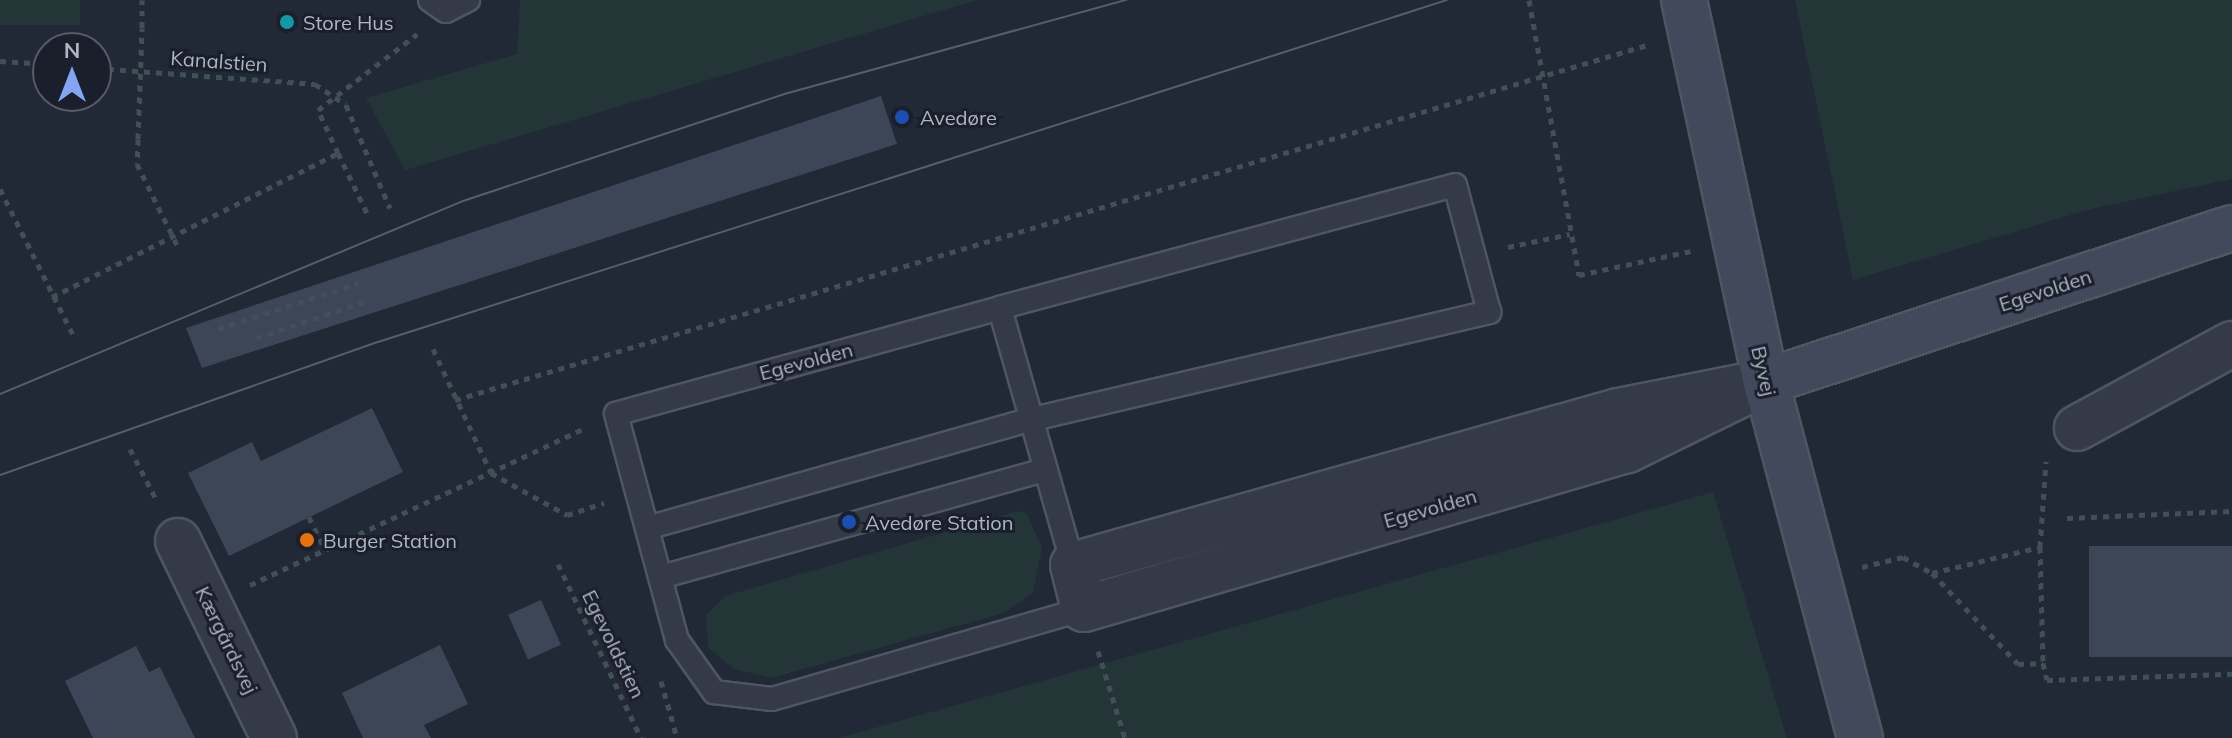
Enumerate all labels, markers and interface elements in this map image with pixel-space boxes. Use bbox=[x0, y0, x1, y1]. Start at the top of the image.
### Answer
place label: Store Hus bbox=[303, 10, 394, 34]
marker: Store Hus bbox=[278, 13, 296, 31]
north arrow bbox=[32, 32, 112, 112]
text: N bbox=[64, 36, 80, 64]
street label: Kanalstien bbox=[170, 46, 268, 76]
place label: Avedøre bbox=[920, 105, 997, 129]
marker: Avedøre bbox=[891, 106, 913, 128]
street label: Egevolden bbox=[1996, 264, 2094, 316]
street label: Egevolden bbox=[757, 337, 855, 385]
street label: Byvej bbox=[1747, 344, 1781, 398]
street label: Egevolden bbox=[1381, 483, 1479, 533]
place label: Avedøre Station bbox=[865, 510, 1014, 534]
marker: Avedøre Station bbox=[840, 513, 858, 531]
place label: Burger Station bbox=[323, 528, 457, 552]
marker: Burger Station bbox=[298, 531, 316, 549]
street label: Kærgårdsvej bbox=[191, 582, 263, 698]
street label: Egevoldstien bbox=[577, 586, 651, 702]

